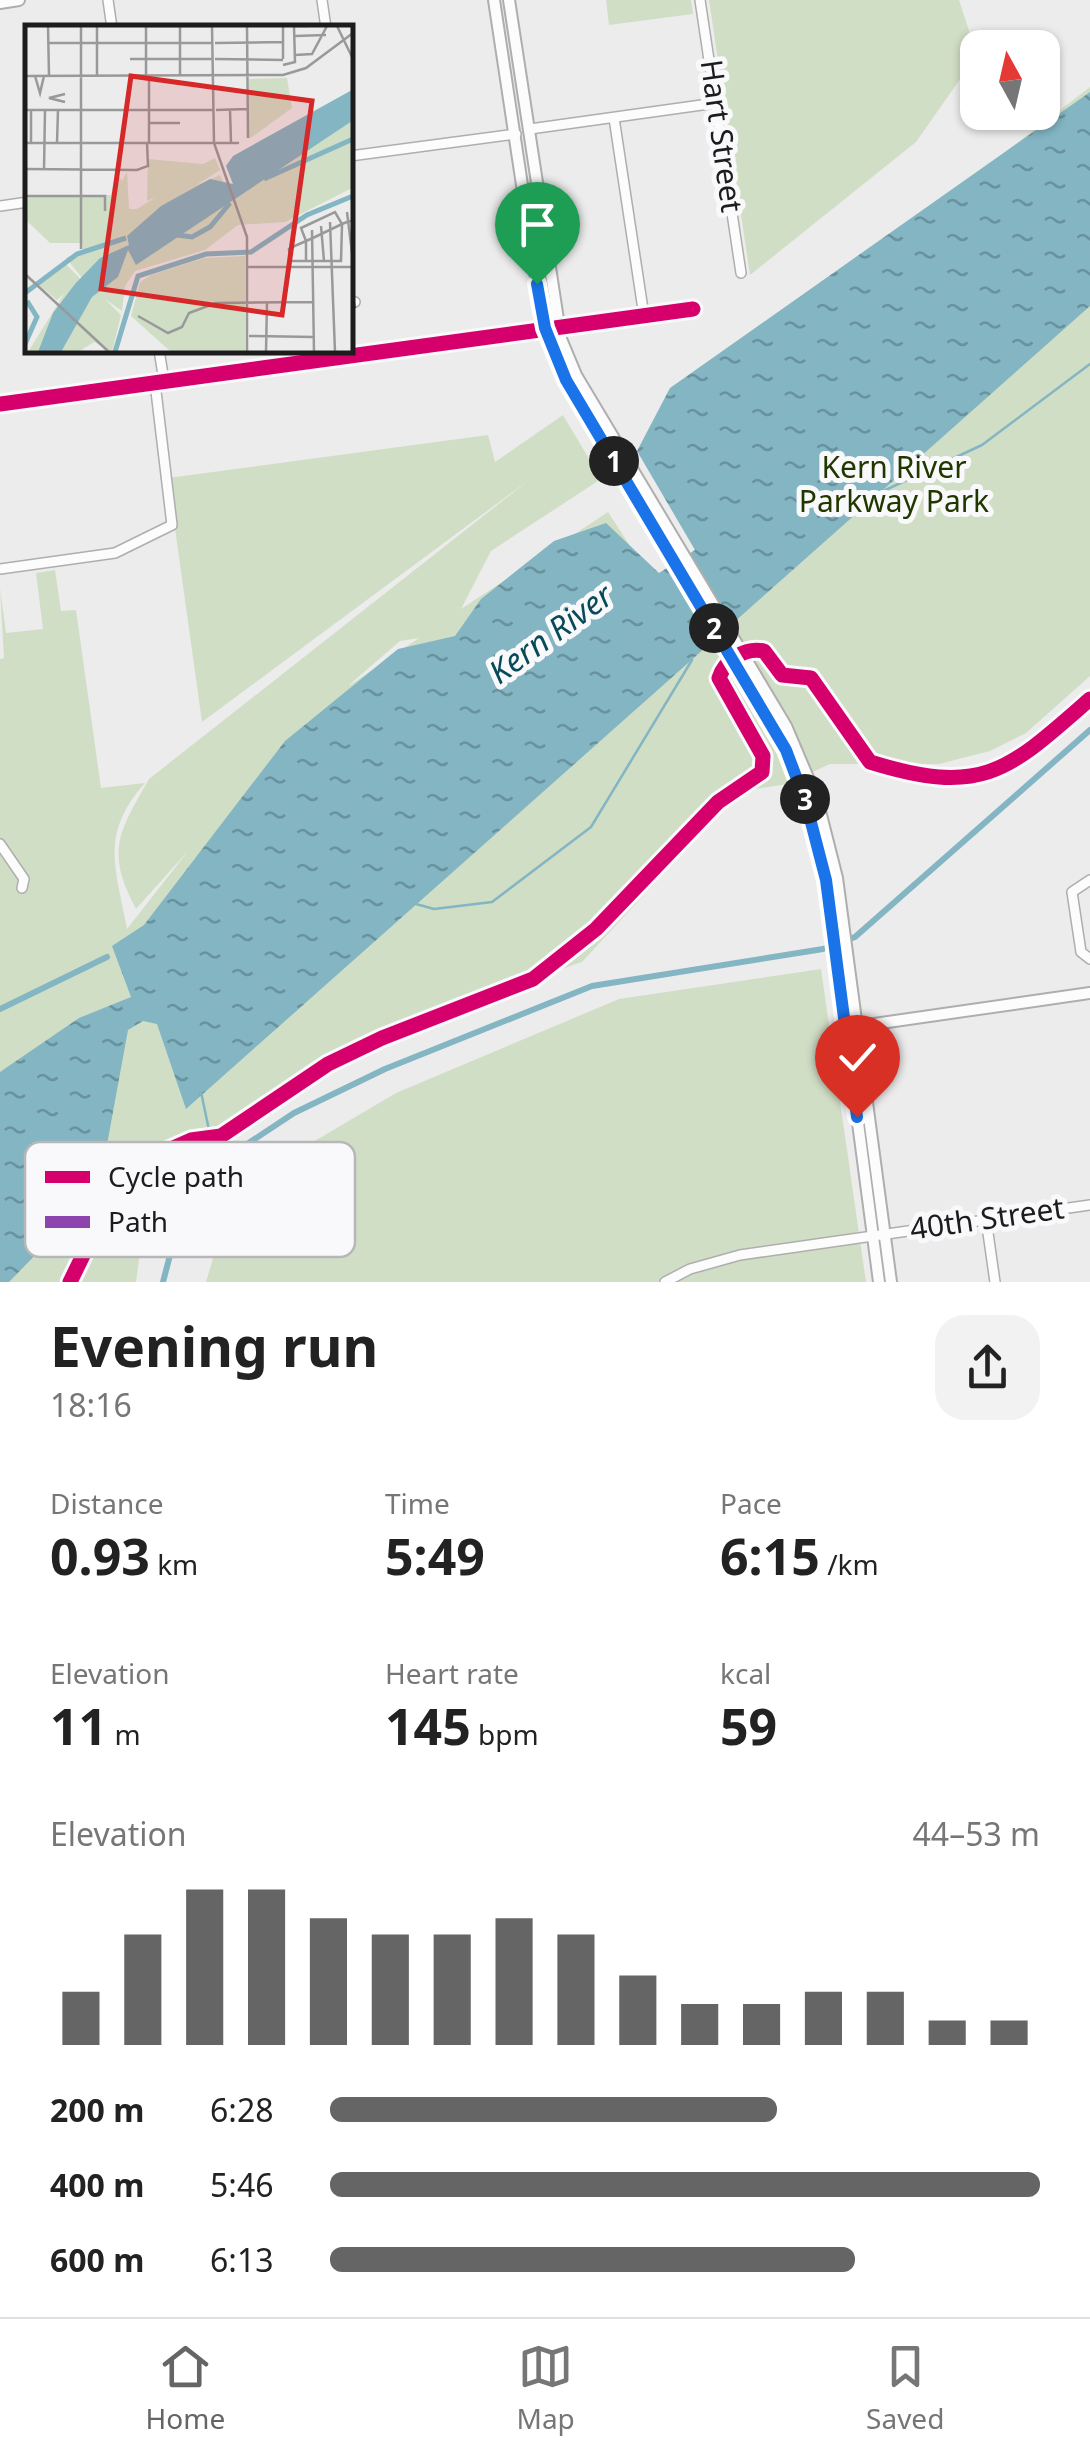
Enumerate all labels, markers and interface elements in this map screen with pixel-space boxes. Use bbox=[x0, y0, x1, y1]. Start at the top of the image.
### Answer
inset map bbox=[25, 25, 352, 352]
north arrow bbox=[960, 30, 1060, 130]
map controls bbox=[960, 30, 1060, 130]
street label: Hart Street bbox=[691, 57, 754, 215]
pin bbox=[495, 182, 580, 285]
icon: arrive bbox=[510, 197, 565, 252]
pin: 1 bbox=[589, 436, 639, 486]
text: 1 bbox=[606, 442, 622, 480]
park label: Kern River Parkway Park bbox=[799, 446, 989, 521]
water label: Kern River bbox=[479, 572, 622, 692]
pin: 2 bbox=[689, 603, 739, 653]
text: 2 bbox=[706, 609, 722, 647]
pin: 3 bbox=[780, 774, 830, 824]
text: 3 bbox=[797, 780, 813, 818]
pin bbox=[815, 1015, 900, 1118]
icon: check bbox=[830, 1030, 885, 1085]
legend bbox=[25, 1142, 355, 1257]
text: Cycle path bbox=[108, 1157, 244, 1195]
street label: 40th Street bbox=[907, 1186, 1067, 1249]
text: Path bbox=[108, 1202, 168, 1240]
text: Evening run bbox=[50, 1308, 378, 1383]
button: share bbox=[935, 1315, 1040, 1420]
text: 18:16 bbox=[50, 1383, 132, 1426]
text: Distance bbox=[50, 1484, 163, 1522]
text: Time bbox=[385, 1484, 450, 1522]
text: Pace bbox=[720, 1484, 782, 1522]
text: 0.93 bbox=[50, 1522, 150, 1590]
text: 5:49 bbox=[385, 1522, 485, 1590]
text: 6:15 bbox=[720, 1522, 820, 1590]
text: km bbox=[150, 1545, 198, 1583]
text: /km bbox=[820, 1545, 879, 1583]
text: Elevation bbox=[50, 1654, 170, 1692]
text: Heart rate bbox=[385, 1654, 519, 1692]
text: kcal bbox=[720, 1654, 771, 1692]
text: 11 bbox=[50, 1692, 107, 1760]
text: 145 bbox=[385, 1692, 471, 1760]
text: 59 bbox=[720, 1692, 777, 1760]
text: m bbox=[107, 1715, 141, 1753]
text: bpm bbox=[471, 1715, 539, 1753]
text: Elevation bbox=[50, 1812, 187, 1855]
text: 44–53 m bbox=[913, 1812, 1040, 1855]
text: 200 m bbox=[50, 2088, 144, 2131]
text: 6:28 bbox=[210, 2088, 274, 2131]
text: 400 m bbox=[50, 2163, 144, 2206]
text: 5:46 bbox=[210, 2163, 274, 2206]
text: 600 m bbox=[50, 2238, 144, 2281]
text: 6:13 bbox=[210, 2238, 274, 2281]
tab: Home bbox=[146, 2339, 225, 2437]
tab: Map bbox=[517, 2339, 575, 2437]
tab: Saved bbox=[866, 2339, 944, 2437]

